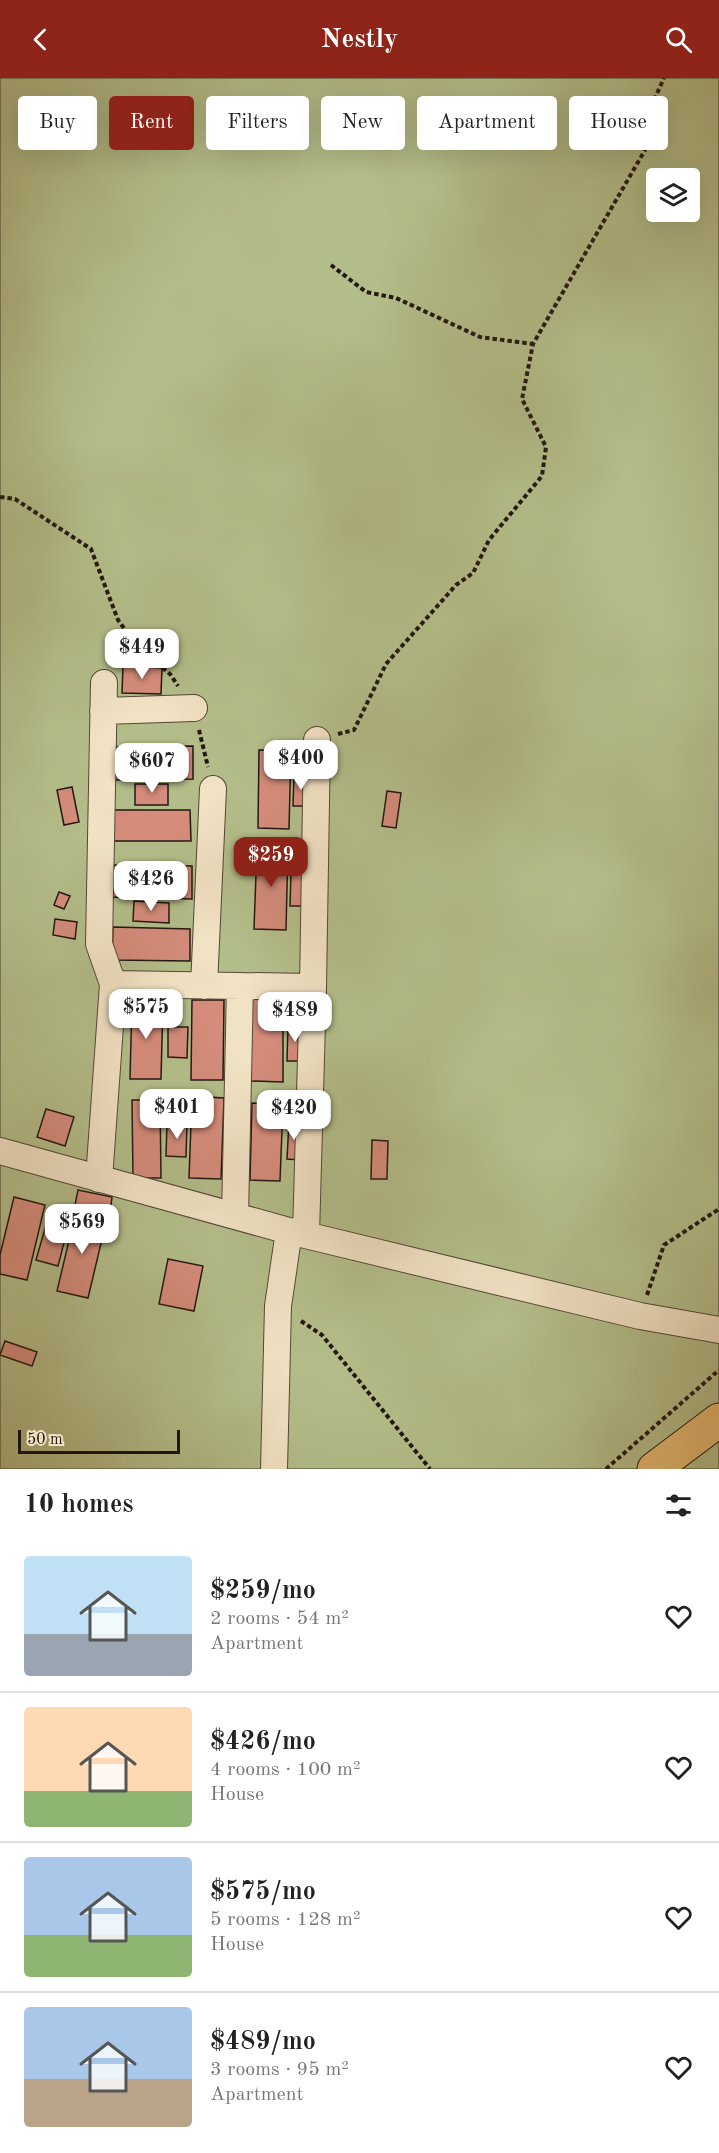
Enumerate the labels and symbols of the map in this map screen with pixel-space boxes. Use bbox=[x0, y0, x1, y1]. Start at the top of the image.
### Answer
pin: $449 bbox=[106, 629, 178, 680]
pin: $400 bbox=[265, 740, 337, 791]
pin: $607 bbox=[116, 743, 188, 794]
pin: $259 bbox=[235, 837, 307, 888]
pin: $426 bbox=[115, 861, 187, 912]
pin: $575 bbox=[110, 989, 182, 1040]
pin: $489 bbox=[259, 992, 331, 1043]
pin: $401 bbox=[141, 1089, 213, 1140]
pin: $420 bbox=[258, 1090, 330, 1141]
pin: $569 bbox=[46, 1204, 118, 1255]
scale bar bbox=[18, 1427, 180, 1454]

